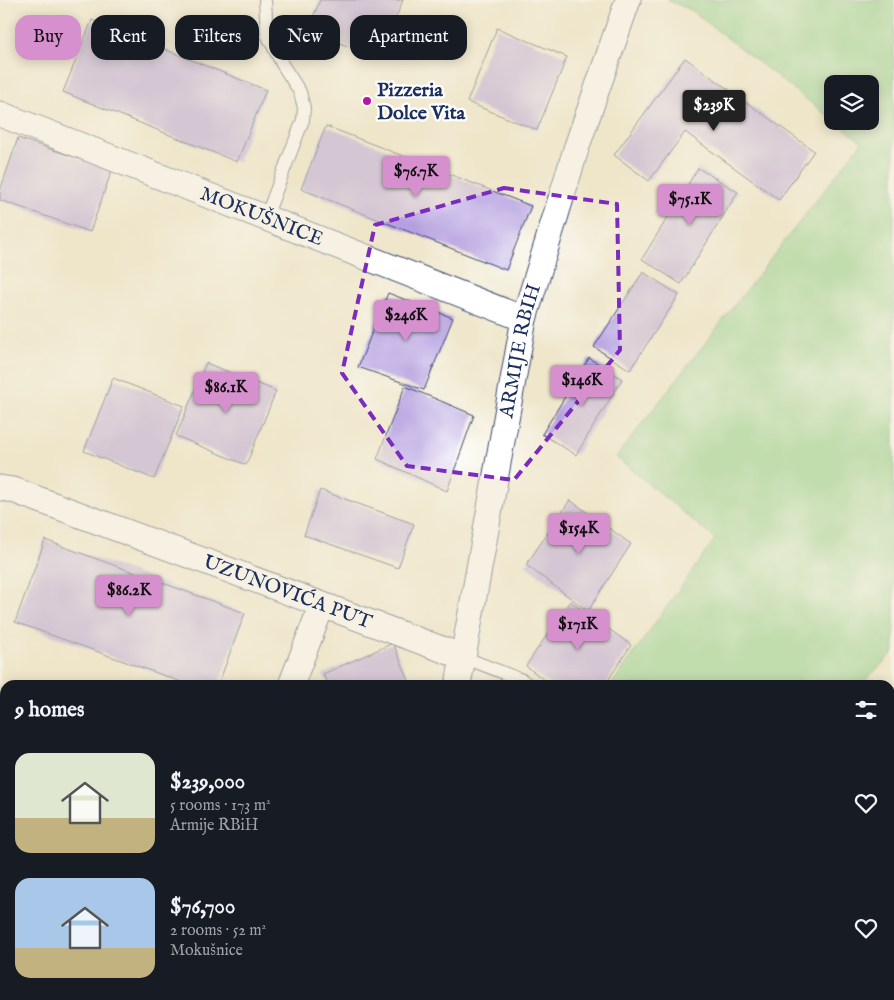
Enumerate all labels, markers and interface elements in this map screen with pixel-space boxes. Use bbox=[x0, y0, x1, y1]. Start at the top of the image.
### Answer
chip: Buy bbox=[15, 15, 81, 60]
chip: Rent bbox=[91, 15, 165, 60]
chip: Filters bbox=[175, 15, 259, 60]
chip: New bbox=[269, 15, 340, 60]
chip: Apartment bbox=[350, 15, 467, 60]
map controls bbox=[824, 75, 879, 130]
button: layers bbox=[824, 75, 879, 130]
place label: Pizzeria Dolce Vita bbox=[377, 78, 466, 126]
pin: $239K bbox=[679, 90, 749, 132]
marker: Pizzeria Dolce Vita bbox=[361, 95, 373, 107]
text: $239K bbox=[694, 96, 734, 116]
pin: $76.7K bbox=[375, 156, 457, 198]
text: $76.7K bbox=[394, 162, 438, 182]
street label: MOKUŠNICE bbox=[197, 181, 327, 252]
pin: $75.1K bbox=[649, 184, 731, 226]
text: $75.1K bbox=[668, 190, 712, 210]
street label: ARMIJE RBIH bbox=[494, 281, 547, 421]
pin: $246K bbox=[371, 300, 441, 342]
text: $246K bbox=[385, 306, 427, 326]
pin: $146K bbox=[547, 364, 617, 407]
text: $146K bbox=[562, 371, 602, 391]
pin: $86.1K bbox=[185, 372, 267, 414]
text: $86.1K bbox=[205, 378, 247, 398]
pin: $154K bbox=[544, 512, 614, 555]
text: $154K bbox=[559, 519, 599, 539]
street label: UZUNOVIĆA PUT bbox=[200, 549, 376, 635]
pin: $86.2K bbox=[88, 574, 170, 617]
text: $86.2K bbox=[107, 581, 151, 601]
pin: $171K bbox=[543, 608, 613, 651]
text: $171K bbox=[558, 615, 598, 635]
icon: filters bbox=[852, 696, 880, 724]
text: 9 homes bbox=[15, 697, 84, 724]
text: $239,000 bbox=[170, 769, 245, 796]
icon: home bbox=[55, 773, 115, 833]
icon: heart bbox=[852, 789, 880, 817]
text: 5 rooms · 173 m² bbox=[170, 796, 271, 816]
text: Armije RBiH bbox=[170, 816, 259, 836]
text: $76,700 bbox=[170, 894, 235, 921]
icon: home bbox=[55, 898, 115, 958]
icon: heart bbox=[852, 914, 880, 942]
text: 2 rooms · 52 m² bbox=[170, 921, 266, 941]
text: Mokušnice bbox=[170, 941, 243, 961]

